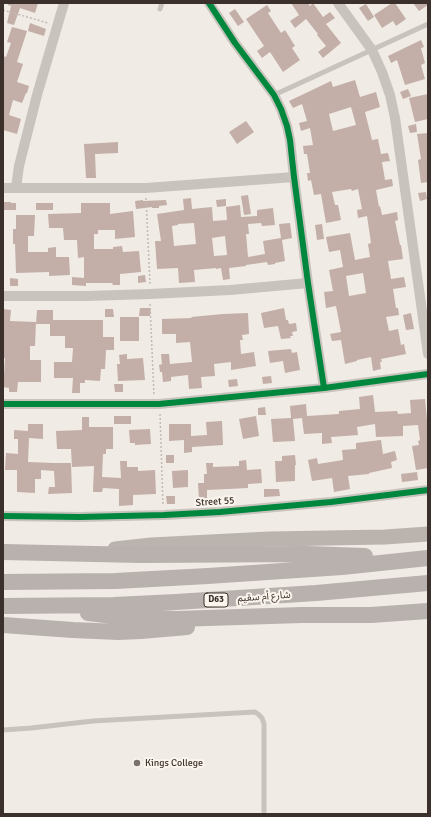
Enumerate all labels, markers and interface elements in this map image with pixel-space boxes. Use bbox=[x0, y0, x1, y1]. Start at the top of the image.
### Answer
street label: Street 55 bbox=[195, 495, 235, 509]
street label: شارع أم سقيم bbox=[237, 589, 291, 605]
road number: D63 bbox=[204, 593, 228, 607]
place label: Kings College bbox=[145, 757, 203, 769]
marker: Kings College bbox=[132, 758, 142, 768]

